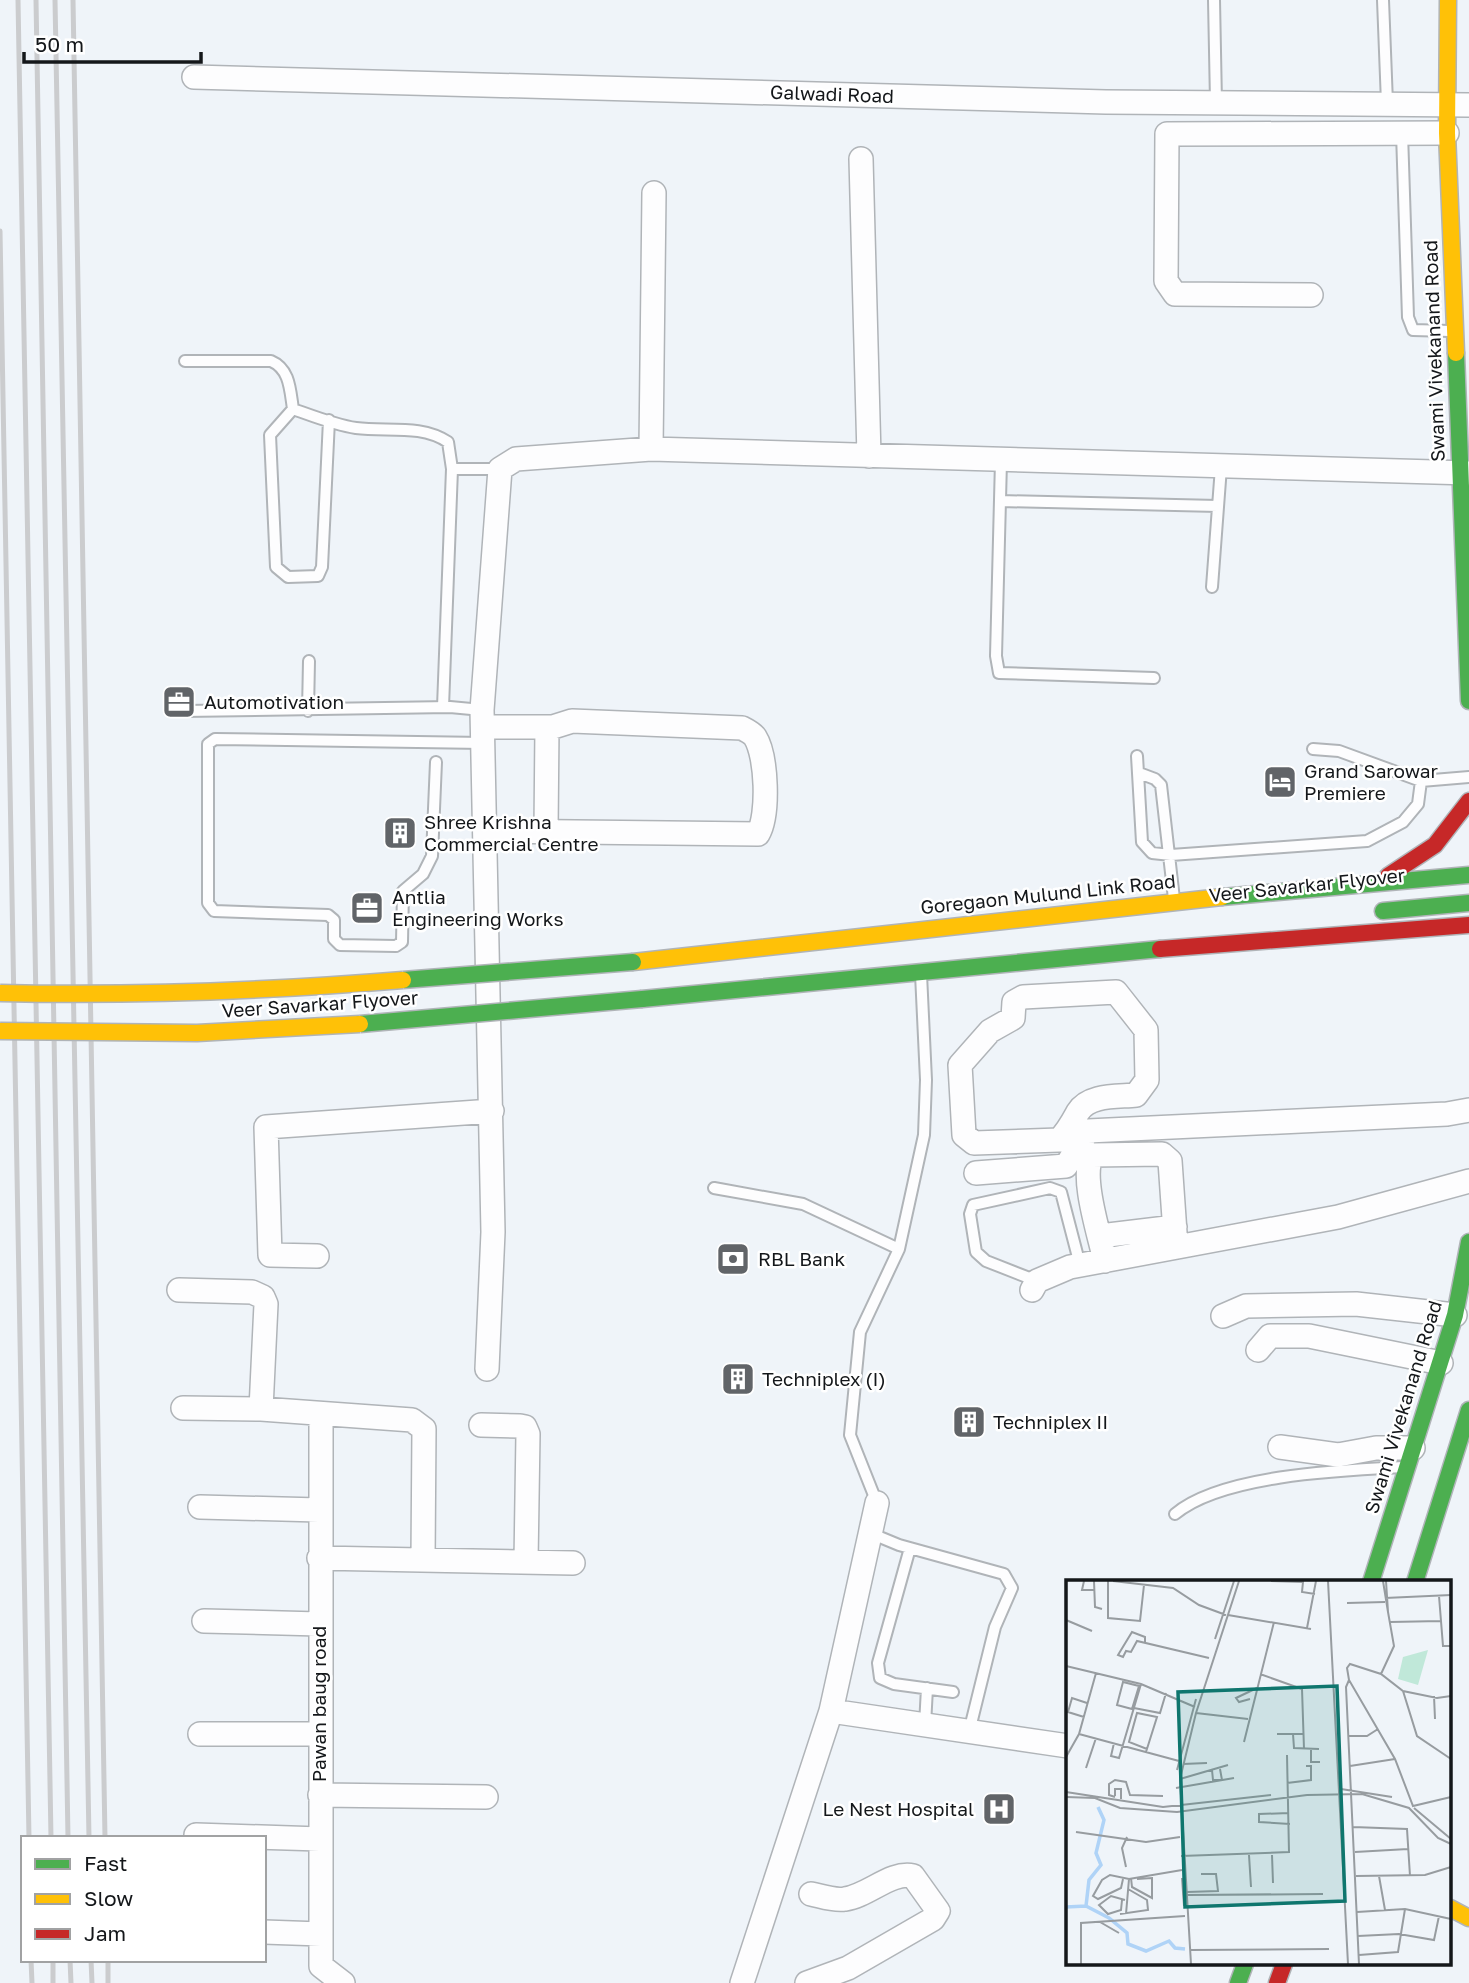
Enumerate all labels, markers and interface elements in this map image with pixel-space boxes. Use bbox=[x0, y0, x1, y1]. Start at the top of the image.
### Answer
scale bar bbox=[24, 21, 201, 65]
text: 50 m bbox=[35, 31, 84, 57]
street label: Galwadi Road bbox=[770, 80, 894, 107]
street label: Swami Vivekanand Road bbox=[1418, 240, 1449, 462]
office icon: Automotivation bbox=[160, 683, 198, 721]
place label: Automotivation bbox=[204, 690, 344, 713]
place label: Grand Sarowar Premiere bbox=[1304, 759, 1439, 804]
hotel icon: Grand Sarowar Premiere bbox=[1261, 763, 1299, 801]
place label: Shree Krishna Commercial Centre bbox=[424, 810, 598, 855]
building icon: Shree Krishna Commercial Centre bbox=[381, 814, 419, 852]
street label: Veer Savarkar Flyover bbox=[1208, 863, 1407, 906]
street label: Goregaon Mulund Link Road bbox=[919, 869, 1177, 918]
place label: Antlia Engineering Works bbox=[392, 885, 564, 930]
office icon: Antlia Engineering Works bbox=[348, 889, 386, 927]
street label: Veer Savarkar Flyover bbox=[221, 985, 420, 1022]
bank icon: RBL Bank bbox=[714, 1240, 752, 1278]
place label: RBL Bank bbox=[758, 1247, 845, 1270]
street label: Swami Vivekanand Road bbox=[1359, 1297, 1446, 1516]
building icon: Techniplex (I) bbox=[719, 1360, 757, 1398]
place label: Techniplex (I) bbox=[762, 1367, 886, 1390]
building icon: Techniplex II bbox=[950, 1403, 988, 1441]
place label: Techniplex II bbox=[993, 1410, 1108, 1433]
inset map bbox=[1066, 1580, 1452, 1966]
street label: Pawan baug road bbox=[307, 1626, 330, 1782]
hospital icon: Le Nest Hospital bbox=[980, 1790, 1018, 1828]
place label: Le Nest Hospital bbox=[823, 1797, 974, 1820]
legend bbox=[21, 1836, 266, 1962]
text: Fast bbox=[84, 1850, 127, 1876]
text: Slow bbox=[84, 1885, 133, 1911]
text: Jam bbox=[84, 1920, 126, 1946]

